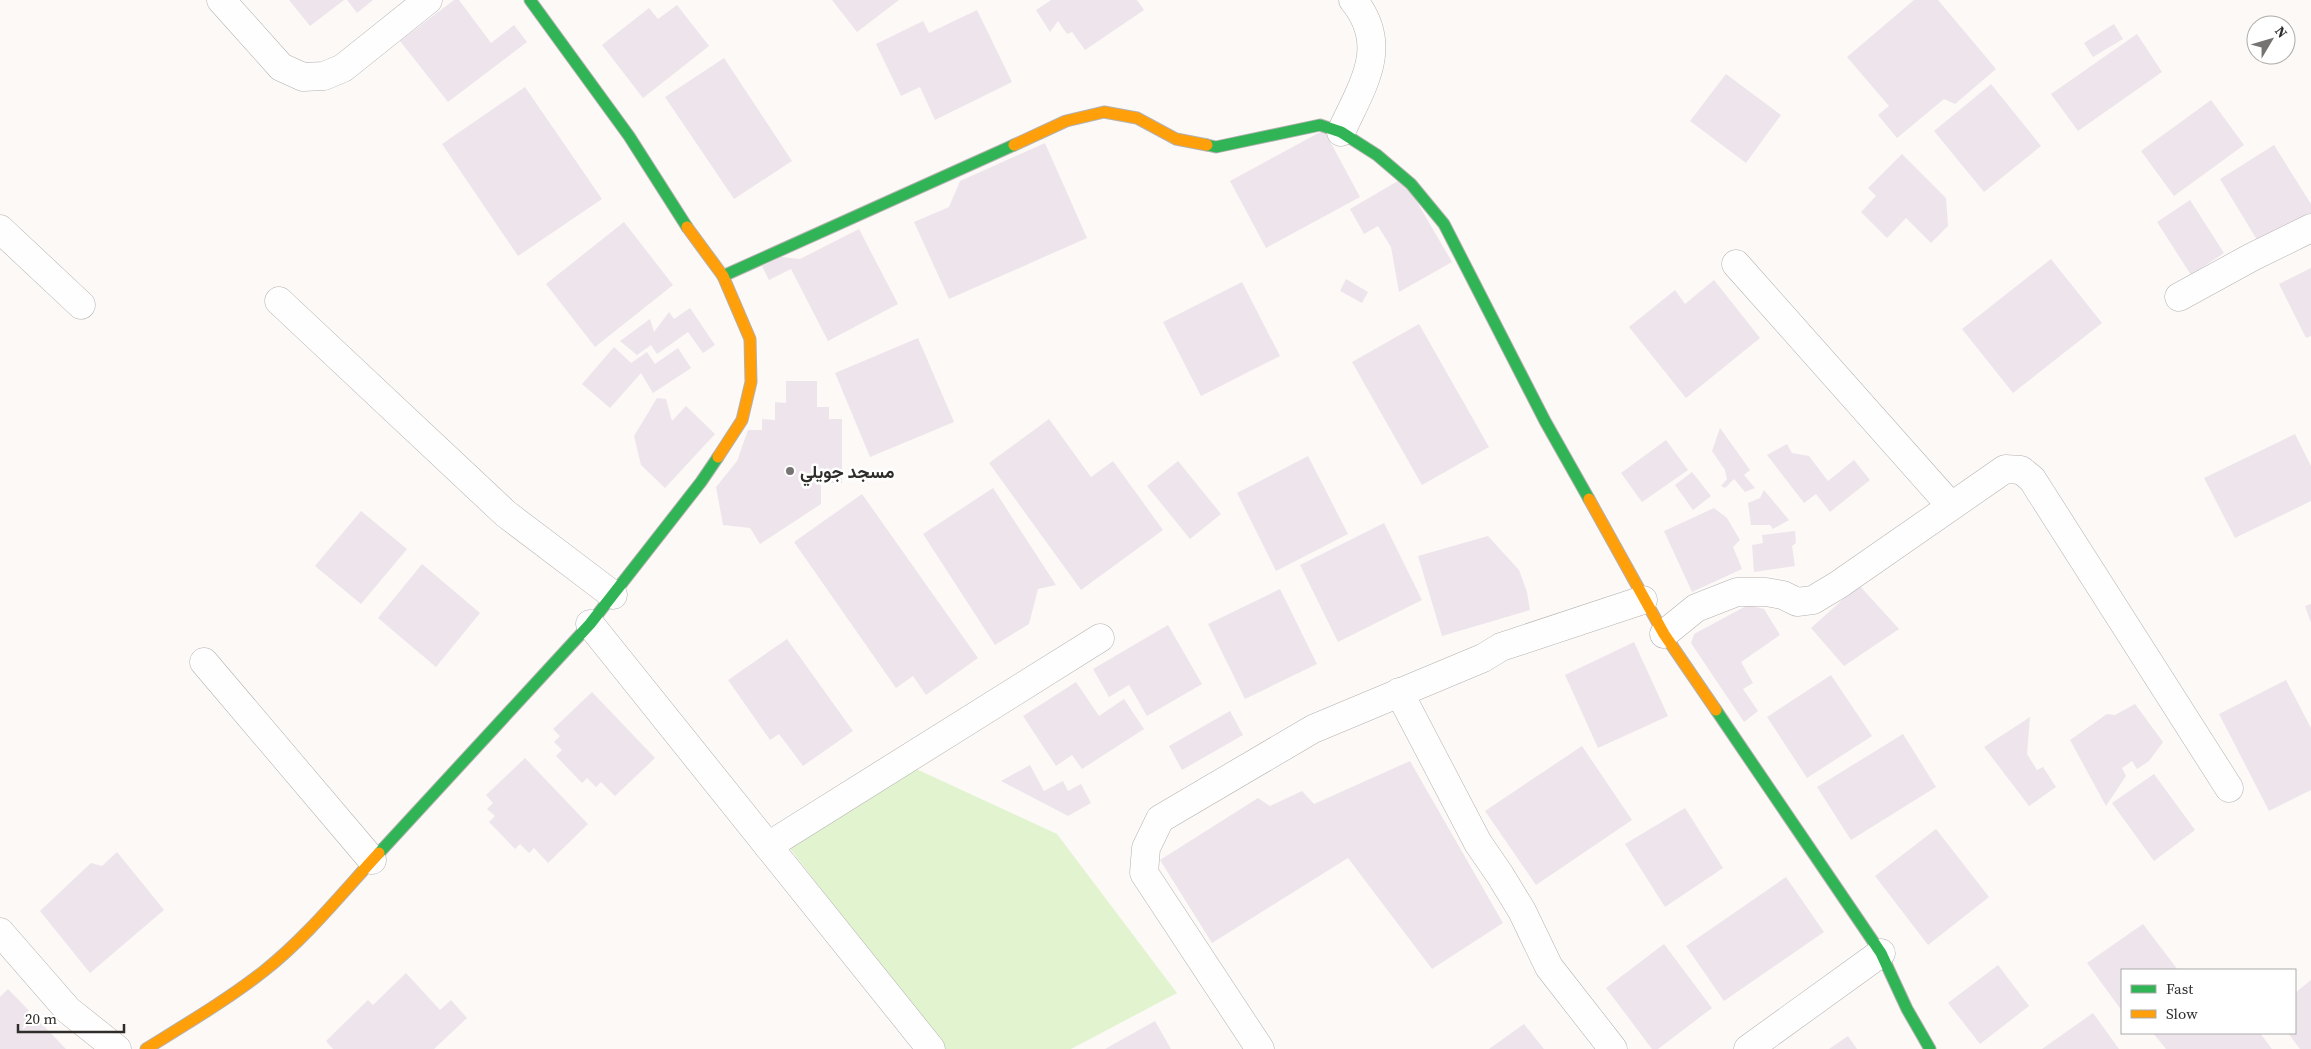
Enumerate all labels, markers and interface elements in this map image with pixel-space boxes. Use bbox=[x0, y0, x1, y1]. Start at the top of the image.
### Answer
north arrow bbox=[2246, 15, 2296, 65]
text: N bbox=[2270, 22, 2292, 42]
place label: مسجد جويلي bbox=[800, 459, 895, 487]
marker: مسجد جويلي bbox=[784, 465, 796, 477]
legend bbox=[2121, 969, 2296, 1034]
text: Fast bbox=[2166, 978, 2193, 999]
scale bar bbox=[18, 1002, 124, 1034]
text: Slow bbox=[2166, 1003, 2198, 1024]
text: 20 m bbox=[25, 1008, 57, 1029]

